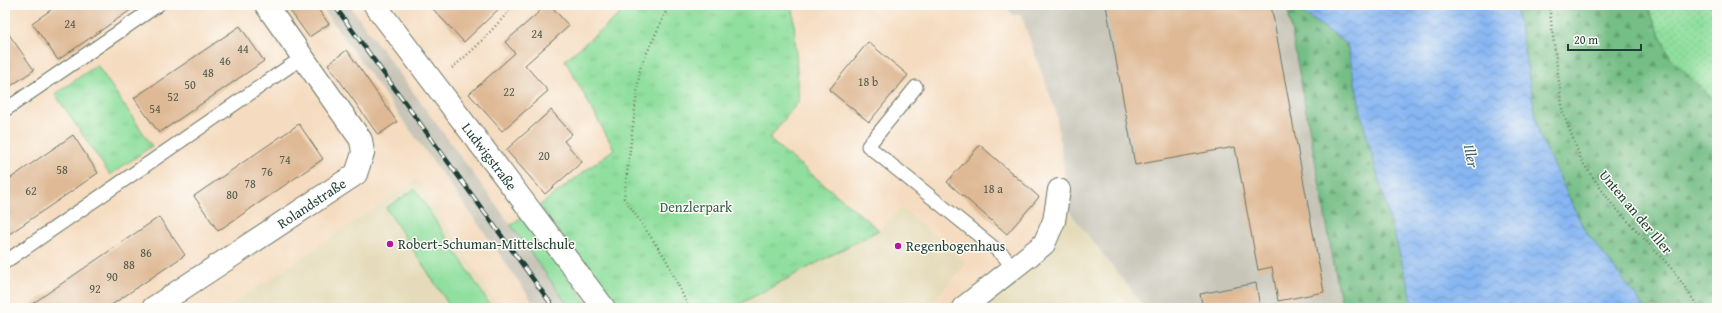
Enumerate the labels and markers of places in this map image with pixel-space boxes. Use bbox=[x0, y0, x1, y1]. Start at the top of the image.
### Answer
place label: Robert-Schuman-Mittelschule bbox=[398, 234, 575, 254]
place label: Regenbogenhaus bbox=[906, 236, 1005, 256]
marker: Robert-Schuman-Mittelschule bbox=[385, 239, 395, 249]
marker: Regenbogenhaus bbox=[893, 241, 903, 251]

